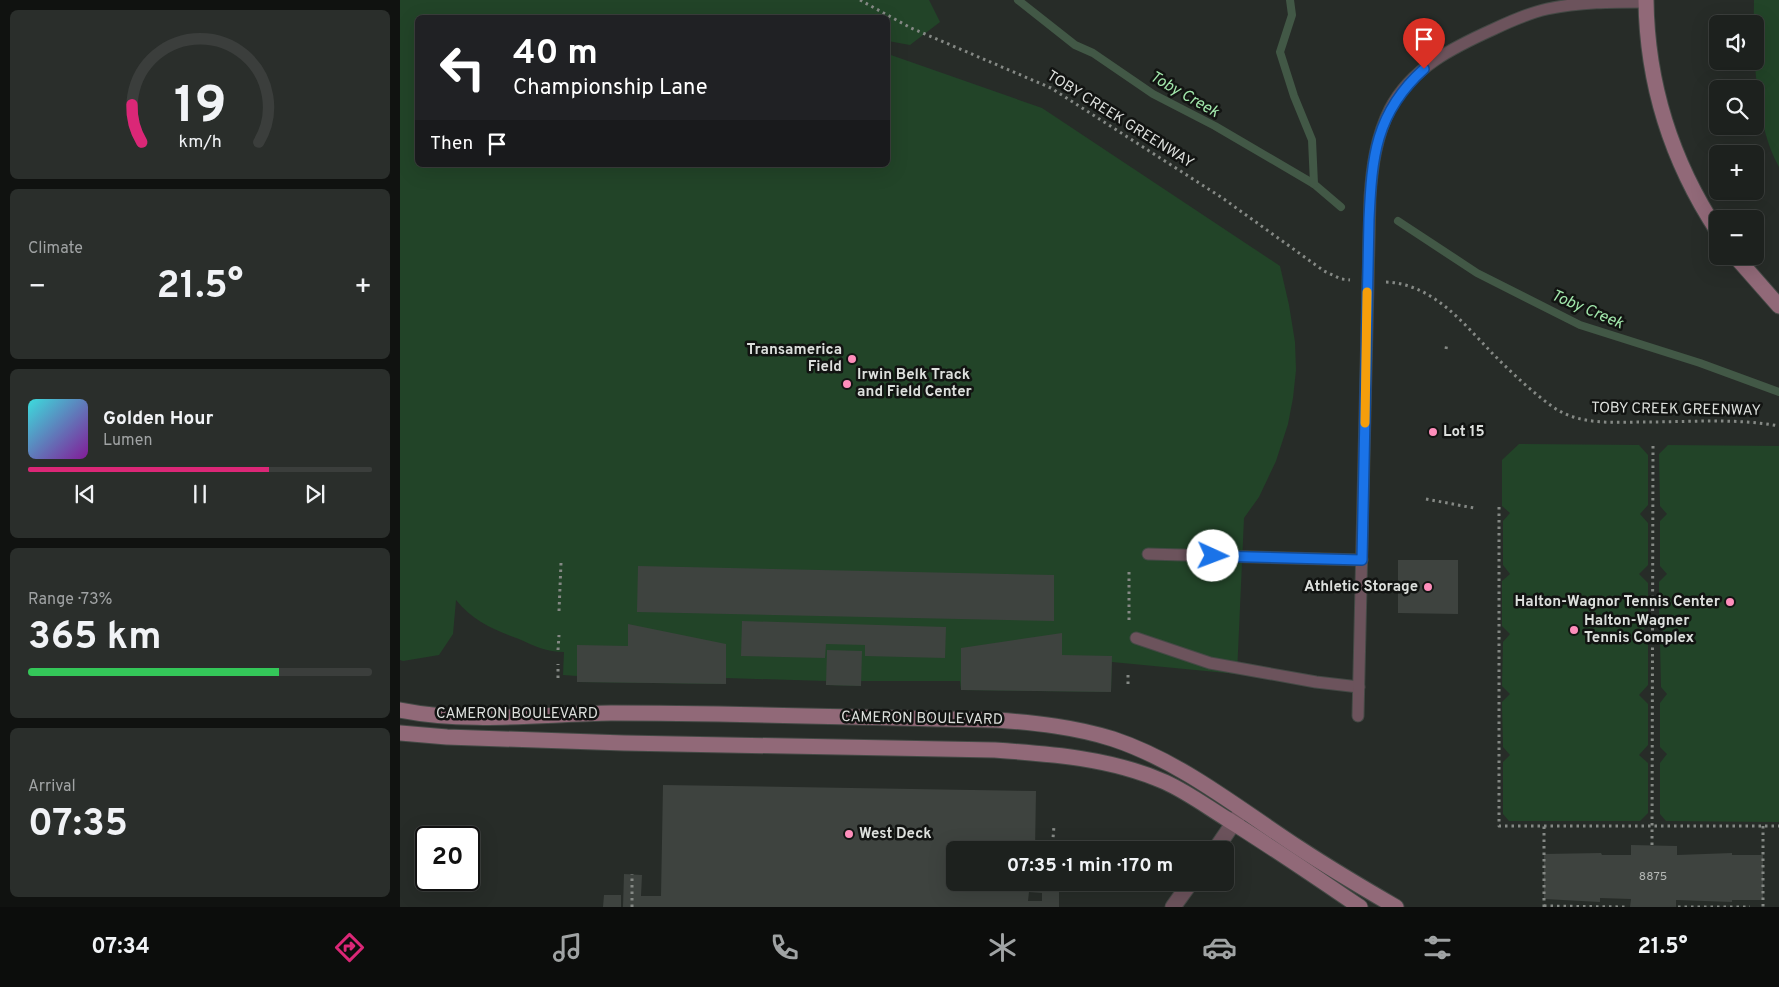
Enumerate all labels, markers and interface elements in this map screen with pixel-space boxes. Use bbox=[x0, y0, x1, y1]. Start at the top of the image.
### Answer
map controls bbox=[1709, 15, 1764, 265]
button: sound bbox=[1709, 15, 1764, 70]
pin bbox=[1403, 18, 1445, 69]
icon: arrive bbox=[1410, 25, 1438, 53]
text: 40 m bbox=[513, 32, 598, 76]
icon: left bbox=[430, 35, 495, 100]
street label: TOBY CREEK GREENWAY bbox=[1043, 67, 1197, 173]
water label: Toby Creek bbox=[1146, 67, 1223, 123]
text: 19 bbox=[174, 75, 226, 141]
text: Championship Lane bbox=[513, 75, 708, 102]
button: search bbox=[1709, 80, 1764, 135]
icon: arrive bbox=[483, 130, 511, 158]
text: km/h bbox=[178, 131, 222, 154]
text: Then bbox=[430, 132, 473, 156]
button: + bbox=[1709, 145, 1764, 200]
button: − bbox=[1709, 210, 1764, 265]
text: Climate bbox=[28, 239, 83, 259]
text: 21.5° bbox=[157, 263, 243, 312]
text: − bbox=[28, 270, 46, 306]
text: + bbox=[354, 270, 372, 306]
water label: Toby Creek bbox=[1548, 286, 1627, 335]
place label: Transamerica Field bbox=[746, 341, 842, 377]
marker: Transamerica Field bbox=[846, 353, 858, 365]
place label: Irwin Belk Track and Field Center bbox=[857, 366, 973, 402]
marker: Irwin Belk Track and Field Center bbox=[841, 378, 853, 390]
street label: TOBY CREEK GREENWAY bbox=[1591, 399, 1762, 421]
text: Golden Hour bbox=[103, 407, 214, 431]
place label: Lot 15 bbox=[1443, 423, 1485, 442]
marker: Lot 15 bbox=[1427, 426, 1439, 438]
text: Lumen bbox=[103, 431, 153, 451]
icon: previous bbox=[71, 480, 99, 508]
icon: pause bbox=[186, 480, 214, 508]
icon: next bbox=[301, 480, 329, 508]
position arrow bbox=[1186, 529, 1238, 581]
place label: Athletic Storage bbox=[1304, 578, 1418, 597]
marker: Athletic Storage bbox=[1422, 581, 1434, 593]
text: Range · 73% bbox=[28, 590, 112, 610]
place label: Halton-Wagnor Tennis Center bbox=[1514, 593, 1721, 612]
marker: Halton-Wagnor Tennis Center bbox=[1724, 596, 1736, 608]
place label: Halton-Wagner Tennis Complex bbox=[1584, 612, 1694, 648]
text: 365 km bbox=[28, 614, 161, 663]
marker: Halton-Wagner Tennis Complex bbox=[1568, 624, 1580, 636]
street label: CAMERON BOULEVARD bbox=[436, 705, 598, 724]
street label: CAMERON BOULEVARD bbox=[841, 708, 1003, 730]
text: Arrival bbox=[28, 777, 76, 797]
text: 07:35 bbox=[28, 801, 128, 850]
place label: West Deck bbox=[859, 825, 932, 844]
speed limit sign: 20 bbox=[415, 826, 480, 891]
marker: West Deck bbox=[843, 828, 855, 840]
text: 07:35 · 1 min · 170 m bbox=[1007, 854, 1173, 878]
house number: 8875 bbox=[1639, 869, 1667, 885]
icon: directions bbox=[332, 930, 367, 965]
icon: music bbox=[550, 930, 585, 965]
icon: phone bbox=[767, 930, 802, 965]
icon: climate bbox=[985, 930, 1020, 965]
icon: car bbox=[1202, 930, 1237, 965]
icon: filters bbox=[1420, 930, 1455, 965]
text: 07:34 bbox=[91, 934, 150, 961]
text: 21.5° bbox=[1637, 934, 1688, 961]

